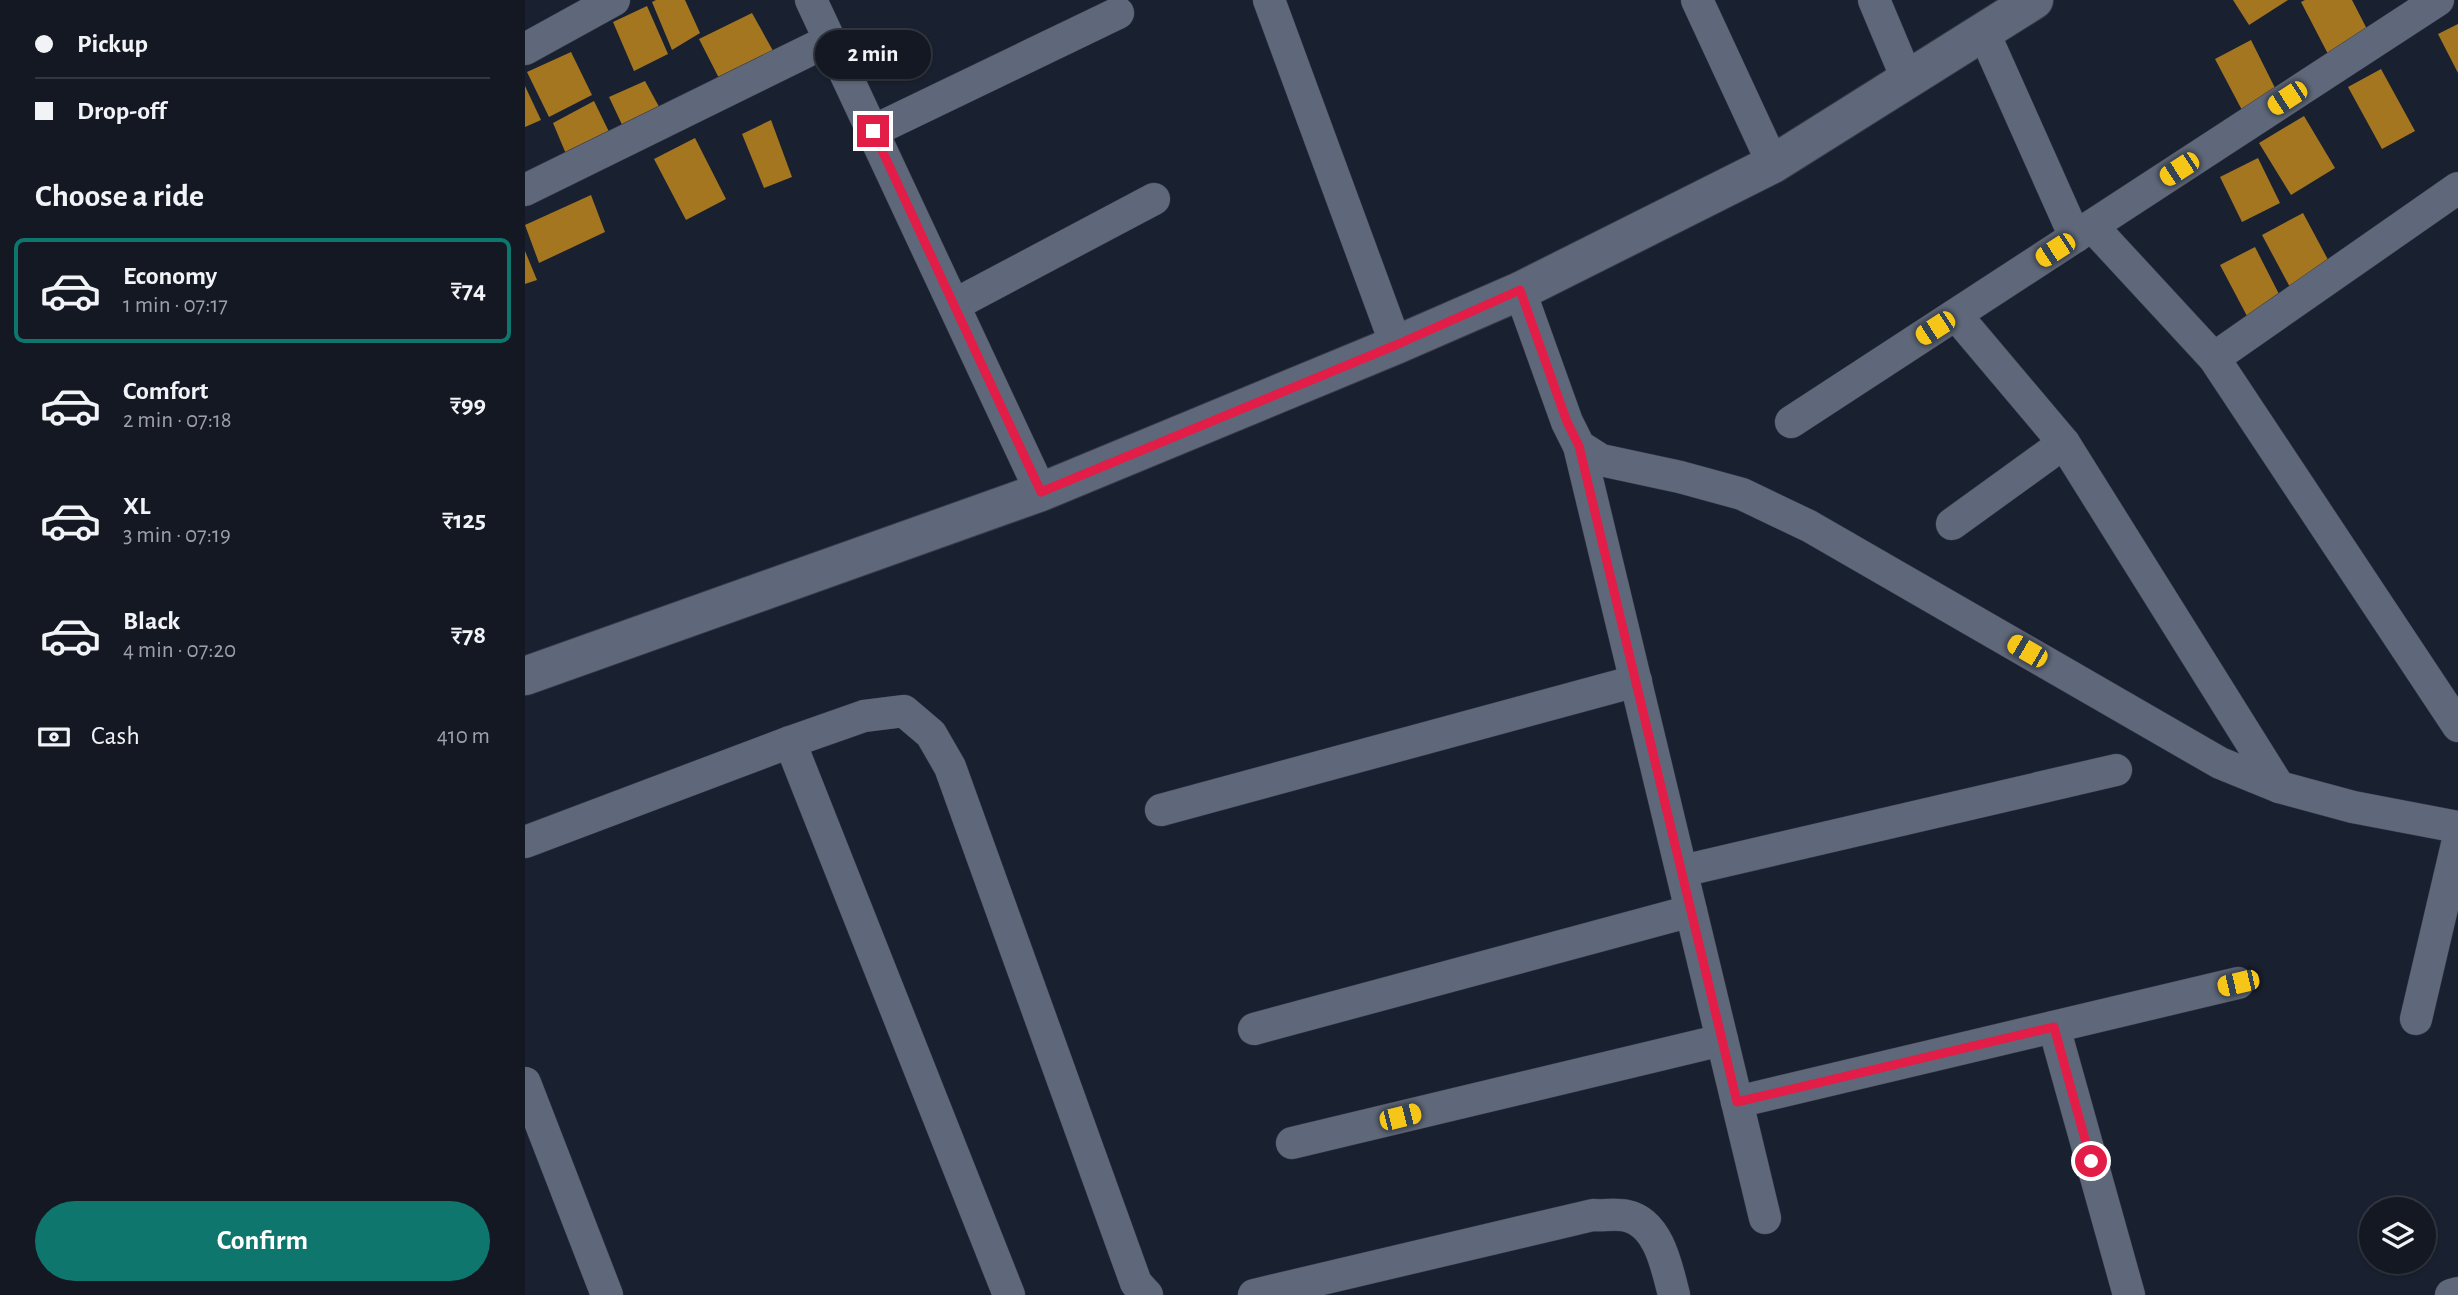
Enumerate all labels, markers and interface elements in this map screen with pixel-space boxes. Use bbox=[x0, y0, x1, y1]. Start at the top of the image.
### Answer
callout: 2 min bbox=[815, 30, 931, 78]
text: Pickup bbox=[77, 31, 148, 57]
text: 2 min bbox=[847, 43, 899, 66]
car bbox=[2264, 78, 2311, 118]
text: Drop-off bbox=[77, 98, 166, 124]
route end bbox=[857, 115, 889, 147]
car bbox=[2156, 149, 2203, 189]
text: Choose a ride bbox=[35, 180, 204, 212]
car bbox=[2032, 230, 2079, 270]
icon: car bbox=[39, 259, 102, 322]
text: Economy bbox=[123, 263, 217, 289]
text: ₹74 bbox=[451, 277, 486, 303]
text: 1 min · 07:17 bbox=[123, 294, 228, 317]
car bbox=[1912, 308, 1959, 348]
icon: car bbox=[39, 374, 102, 437]
text: Comfort bbox=[123, 378, 208, 404]
text: ₹99 bbox=[450, 392, 486, 418]
text: 2 min · 07:18 bbox=[123, 409, 232, 432]
icon: car bbox=[39, 489, 102, 552]
text: XL bbox=[123, 493, 150, 519]
text: ₹125 bbox=[442, 507, 486, 533]
text: 3 min · 07:19 bbox=[123, 524, 231, 547]
icon: car bbox=[39, 604, 102, 667]
text: Black bbox=[123, 608, 180, 634]
text: ₹78 bbox=[451, 622, 486, 648]
car bbox=[2004, 631, 2051, 671]
text: 4 min · 07:20 bbox=[123, 639, 236, 662]
icon: cash bbox=[35, 718, 73, 756]
text: Cash bbox=[91, 723, 140, 749]
text: 410 m bbox=[437, 725, 490, 748]
car bbox=[2216, 968, 2261, 998]
car bbox=[1378, 1102, 1423, 1132]
route start bbox=[2075, 1145, 2107, 1177]
map controls bbox=[2359, 1197, 2436, 1274]
button: layers bbox=[2359, 1197, 2436, 1274]
button: Confirm bbox=[35, 1201, 490, 1281]

